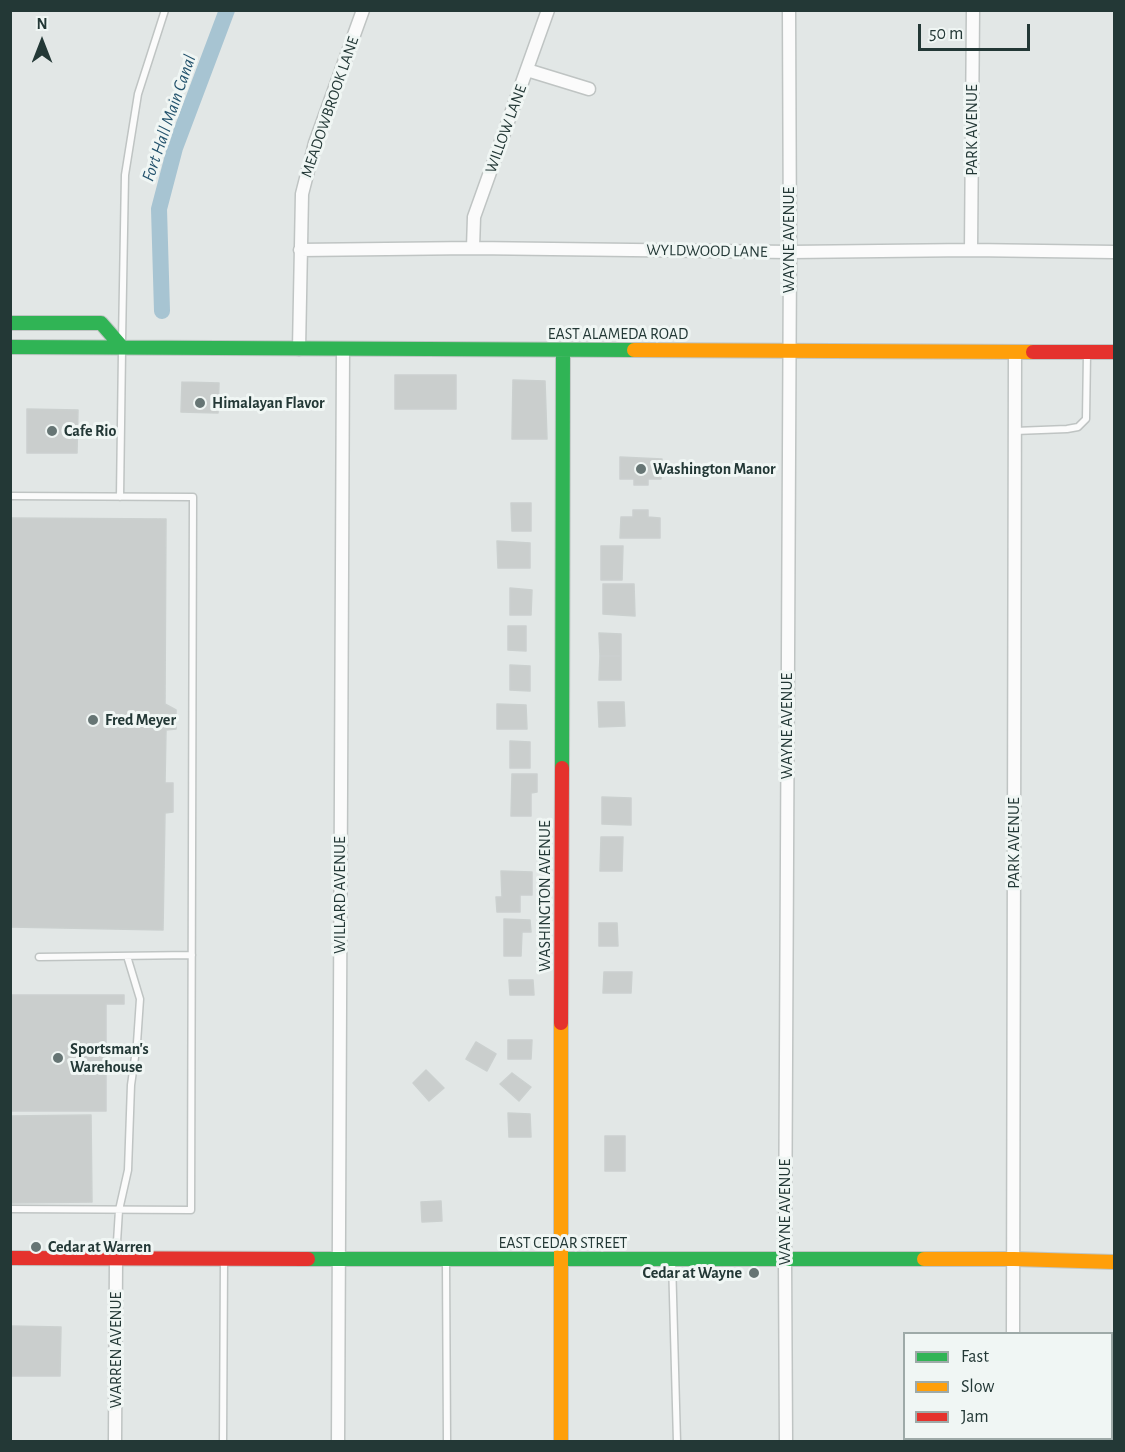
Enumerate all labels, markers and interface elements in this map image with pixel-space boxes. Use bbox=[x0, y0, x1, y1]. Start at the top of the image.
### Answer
north arrow bbox=[12, 12, 72, 72]
scale bar bbox=[921, 12, 1034, 50]
text: N bbox=[36, 16, 48, 32]
text: 50 m bbox=[929, 25, 963, 43]
street label: MEADOWBROOK LANE bbox=[297, 34, 363, 180]
water label: Fort Hall Main Canal bbox=[137, 52, 201, 184]
street label: WILLOW LANE bbox=[481, 82, 531, 176]
street label: PARK AVENUE bbox=[962, 84, 982, 176]
street label: WAYNE AVENUE bbox=[779, 187, 799, 293]
street label: WYLDWOOD LANE bbox=[646, 240, 768, 262]
street label: EAST ALAMEDA ROAD bbox=[548, 324, 688, 344]
place label: Himalayan Flavor bbox=[212, 393, 325, 413]
marker: Himalayan Flavor bbox=[193, 396, 207, 410]
place label: Cafe Rio bbox=[64, 421, 116, 441]
marker: Cafe Rio bbox=[45, 424, 59, 438]
place label: Washington Manor bbox=[653, 459, 776, 479]
marker: Washington Manor bbox=[634, 462, 648, 476]
street label: WAYNE AVENUE bbox=[777, 673, 797, 779]
place label: Fred Meyer bbox=[105, 710, 176, 730]
marker: Fred Meyer bbox=[86, 713, 100, 727]
street label: PARK AVENUE bbox=[1004, 797, 1024, 889]
street label: WASHINGTON AVENUE bbox=[535, 820, 555, 972]
street label: WILLARD AVENUE bbox=[330, 836, 350, 954]
place label: Sportsman's Warehouse bbox=[70, 1039, 149, 1077]
marker: Sportsman's Warehouse bbox=[51, 1051, 65, 1065]
street label: WAYNE AVENUE bbox=[775, 1159, 795, 1265]
street label: EAST CEDAR STREET bbox=[499, 1233, 627, 1253]
place label: Cedar at Warren bbox=[48, 1237, 151, 1257]
marker: Cedar at Warren bbox=[29, 1240, 43, 1254]
place label: Cedar at Wayne bbox=[643, 1263, 742, 1283]
marker: Cedar at Wayne bbox=[747, 1266, 761, 1280]
street label: WARREN AVENUE bbox=[106, 1292, 126, 1408]
legend bbox=[903, 1332, 1113, 1440]
text: Fast bbox=[961, 1348, 989, 1366]
text: Slow bbox=[961, 1378, 994, 1396]
text: Jam bbox=[961, 1408, 989, 1426]

